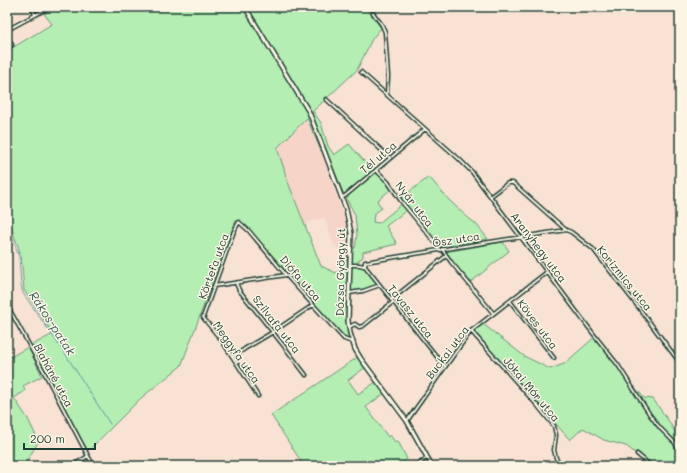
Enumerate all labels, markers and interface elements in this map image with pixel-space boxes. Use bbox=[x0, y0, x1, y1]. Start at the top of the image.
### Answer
street label: Tél utca bbox=[357, 137, 400, 177]
street label: Nyár utca bbox=[392, 178, 438, 230]
street label: Aranyhegy utca bbox=[508, 209, 571, 285]
street label: Dózsa György út bbox=[332, 228, 348, 316]
street label: Ősz utca bbox=[431, 228, 481, 250]
street label: Körtefa utca bbox=[194, 231, 232, 301]
street label: Korizmics utca bbox=[594, 242, 656, 314]
street label: Diófa utca bbox=[277, 252, 325, 304]
street label: Tavasz utca bbox=[385, 281, 437, 341]
water label: Rákos-patak bbox=[26, 288, 80, 359]
street label: Szilvafa utca bbox=[250, 292, 305, 356]
street label: Köves utca bbox=[514, 296, 562, 352]
street label: Meggyfa utca bbox=[210, 318, 264, 386]
street label: Buckai utca bbox=[422, 322, 472, 382]
street label: Blaháné utca bbox=[31, 341, 77, 410]
street label: Jókai Mór utca bbox=[500, 353, 564, 425]
scale bar bbox=[24, 425, 95, 451]
text: 200 m bbox=[30, 430, 65, 446]

